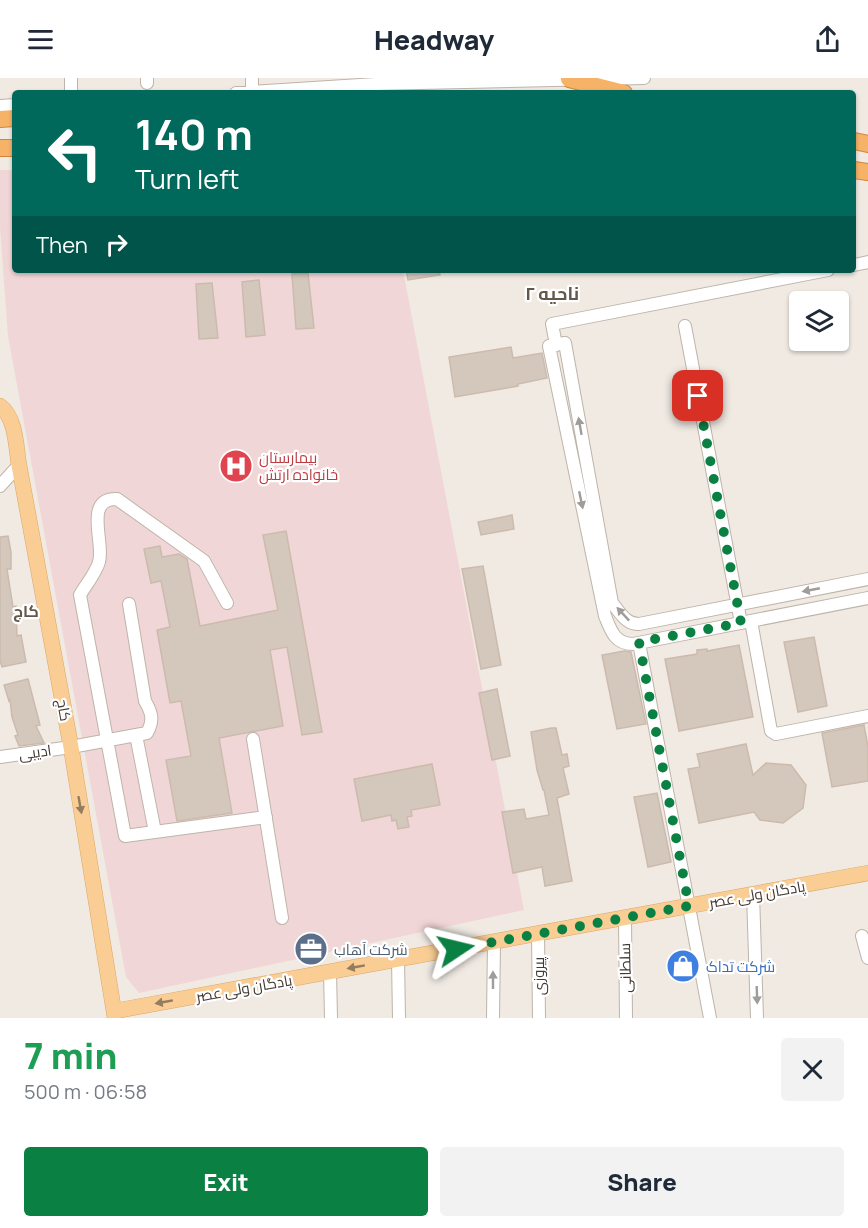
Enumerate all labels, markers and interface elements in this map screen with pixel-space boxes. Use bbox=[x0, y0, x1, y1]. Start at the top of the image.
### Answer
text: Headway bbox=[374, 21, 494, 58]
icon: menu bbox=[24, 23, 57, 56]
icon: share bbox=[811, 23, 844, 56]
text: 140 m bbox=[135, 105, 253, 163]
icon: left bbox=[36, 114, 114, 192]
text: Turn left bbox=[135, 160, 239, 197]
icon: right bbox=[100, 228, 133, 261]
text: Then bbox=[36, 230, 88, 260]
district label: ناحیه ۲ bbox=[525, 281, 579, 305]
map controls bbox=[789, 291, 849, 351]
button: layers bbox=[789, 291, 849, 351]
pin bbox=[672, 370, 723, 421]
icon: arrive bbox=[681, 379, 714, 412]
one-way arrow bbox=[575, 417, 584, 436]
place label: بیمارستان خانواده ارتش bbox=[259, 447, 338, 485]
hospital icon: بیمارستان خانواده ارتش bbox=[218, 448, 254, 484]
one-way arrow bbox=[577, 491, 586, 510]
one-way arrow bbox=[801, 586, 820, 595]
district label: کاج bbox=[13, 600, 39, 622]
one-way arrow bbox=[616, 607, 630, 622]
street label: کاج bbox=[51, 697, 76, 723]
street label: ادیبی bbox=[17, 739, 53, 765]
one-way arrow bbox=[76, 795, 85, 814]
street label: پادگان ولی عصر bbox=[706, 875, 807, 913]
position arrow bbox=[424, 917, 488, 981]
office icon: شرکت آهاب bbox=[293, 931, 329, 967]
place label: شرکت آهاب bbox=[334, 939, 408, 960]
street label: سلطانی bbox=[614, 943, 636, 993]
shop icon: شرکت تداک bbox=[665, 948, 701, 984]
place label: شرکت تداک bbox=[706, 956, 775, 977]
street label: پیروزی bbox=[528, 957, 549, 995]
one-way arrow bbox=[346, 963, 365, 972]
street label: پادگان ولی عصر bbox=[193, 969, 294, 1007]
one-way arrow bbox=[488, 970, 498, 989]
one-way arrow bbox=[752, 985, 761, 1004]
one-way arrow bbox=[155, 998, 174, 1007]
text: 7 min bbox=[24, 1031, 117, 1080]
button: close bbox=[781, 1038, 844, 1101]
text: 500 m · 06:58 bbox=[24, 1078, 147, 1105]
button: Exit bbox=[24, 1147, 428, 1216]
button: Share bbox=[440, 1147, 844, 1216]

